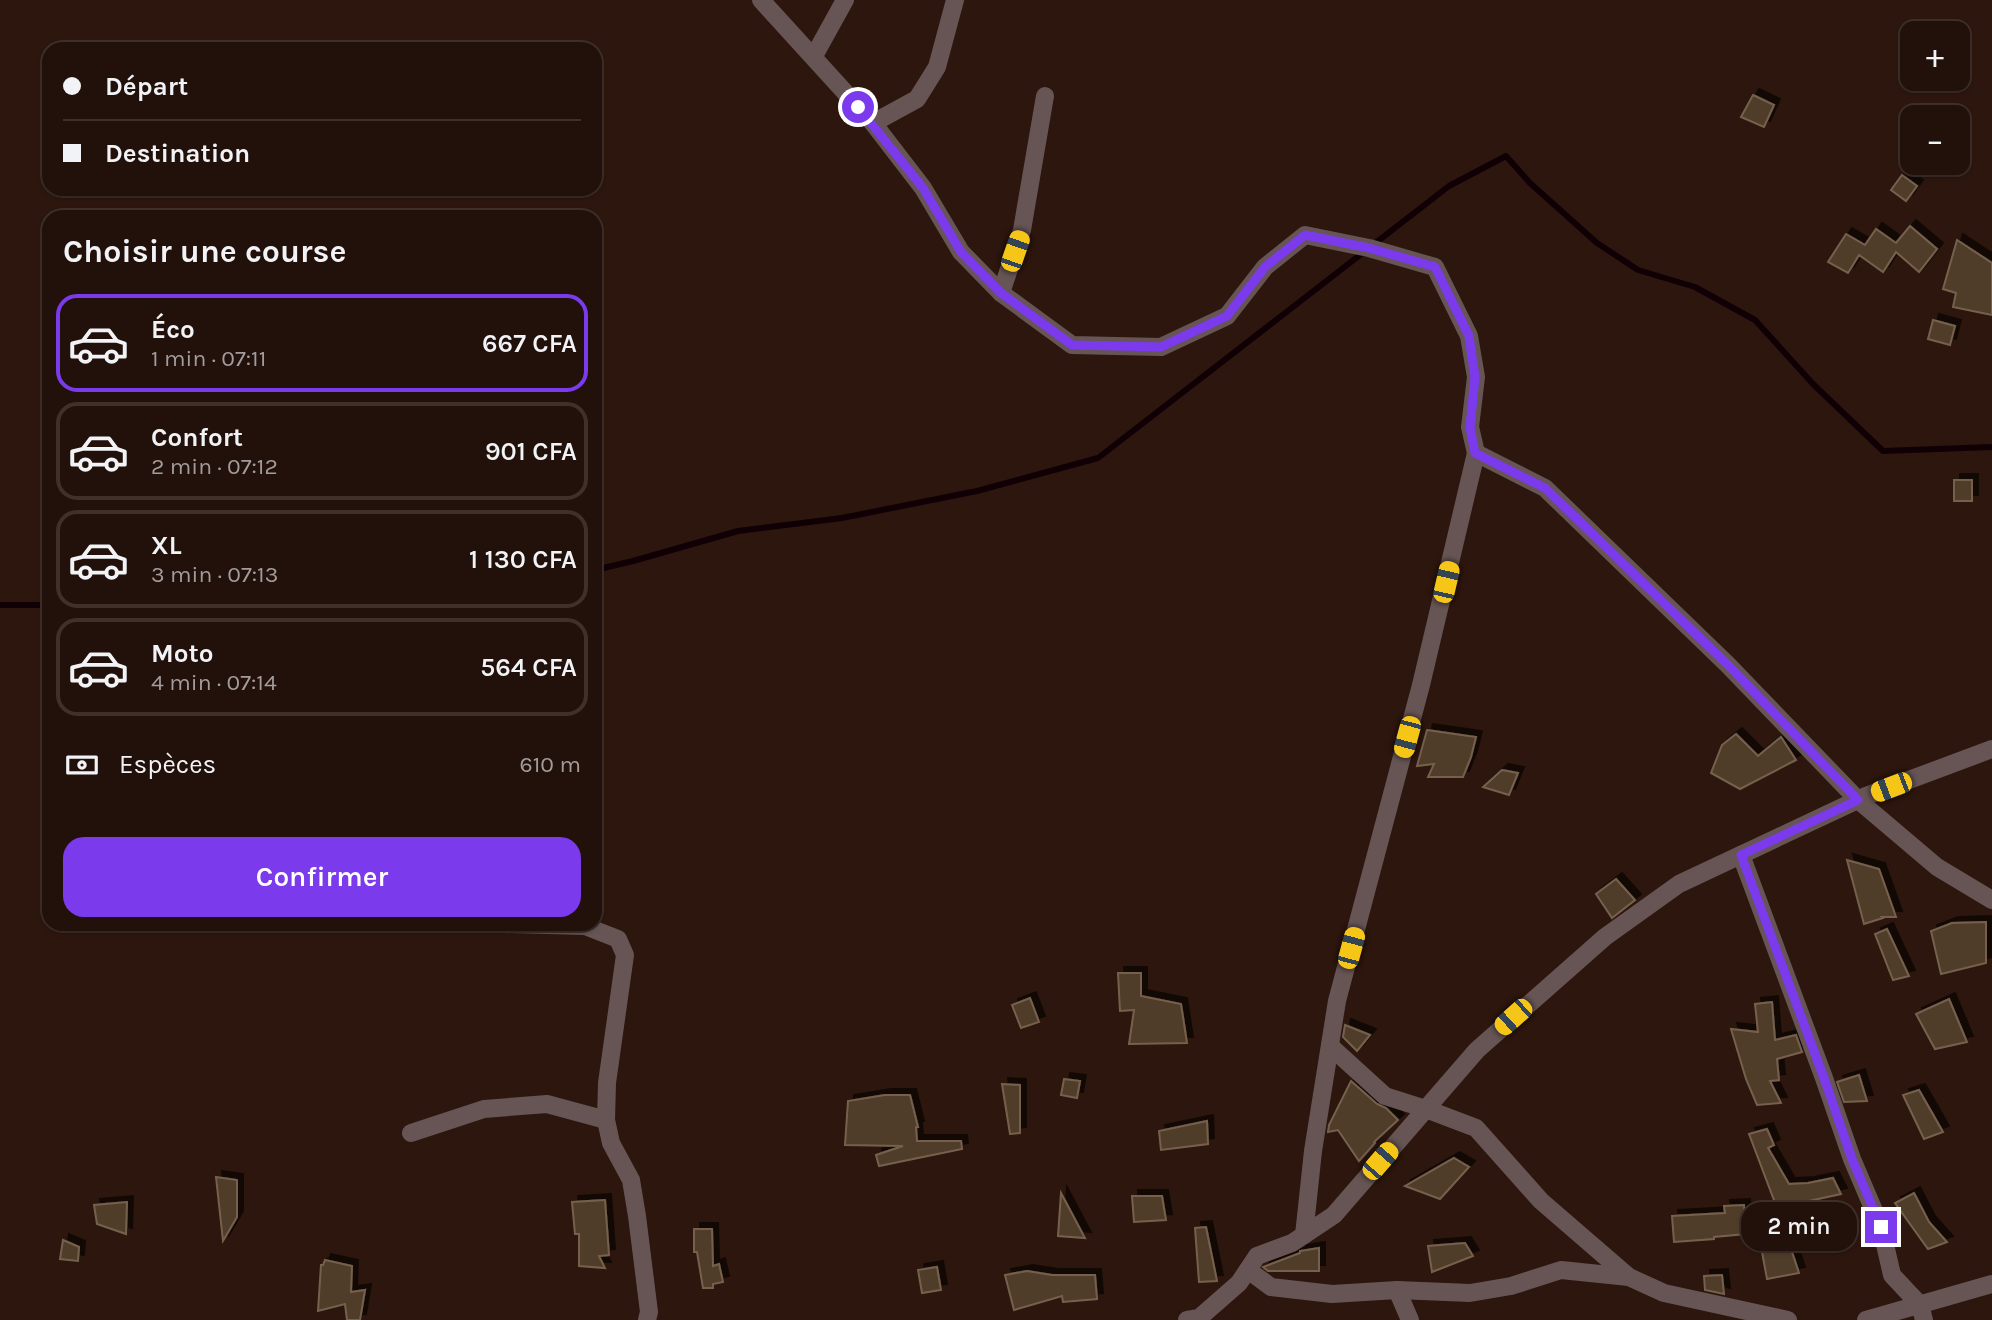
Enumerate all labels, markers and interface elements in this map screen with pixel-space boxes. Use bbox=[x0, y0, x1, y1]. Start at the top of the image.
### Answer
map controls bbox=[1900, 21, 1970, 175]
button: + bbox=[1900, 21, 1970, 91]
text: Départ bbox=[105, 71, 188, 102]
route start bbox=[842, 91, 874, 123]
button: − bbox=[1900, 105, 1970, 175]
text: Destination bbox=[105, 138, 250, 169]
car bbox=[999, 228, 1032, 274]
text: Choisir une course bbox=[63, 233, 346, 270]
icon: car bbox=[67, 312, 130, 375]
text: Éco bbox=[151, 314, 195, 345]
text: 667 CFA bbox=[482, 328, 577, 359]
text: 1 min · 07:11 bbox=[151, 345, 266, 372]
icon: car bbox=[67, 420, 130, 483]
text: Confort bbox=[151, 422, 243, 453]
text: 901 CFA bbox=[485, 436, 577, 467]
text: 2 min · 07:12 bbox=[151, 453, 278, 480]
icon: car bbox=[67, 528, 130, 591]
text: XL bbox=[151, 530, 182, 561]
text: 1 130 CFA bbox=[469, 544, 577, 575]
car bbox=[1432, 559, 1461, 605]
text: 3 min · 07:13 bbox=[151, 561, 278, 588]
icon: car bbox=[67, 636, 130, 699]
text: Moto bbox=[151, 638, 213, 669]
text: 564 CFA bbox=[480, 652, 577, 683]
text: 4 min · 07:14 bbox=[151, 669, 277, 696]
car bbox=[1392, 714, 1423, 760]
icon: cash bbox=[63, 746, 101, 784]
text: Espèces bbox=[119, 749, 216, 780]
text: 610 m bbox=[520, 751, 581, 778]
car bbox=[1868, 770, 1915, 804]
button: Confirmer bbox=[63, 837, 581, 917]
car bbox=[1336, 925, 1367, 971]
car bbox=[1491, 995, 1536, 1039]
car bbox=[1359, 1138, 1402, 1184]
callout: 2 min bbox=[1741, 1202, 1856, 1252]
route end bbox=[1865, 1211, 1897, 1243]
text: 2 min bbox=[1768, 1213, 1830, 1240]

